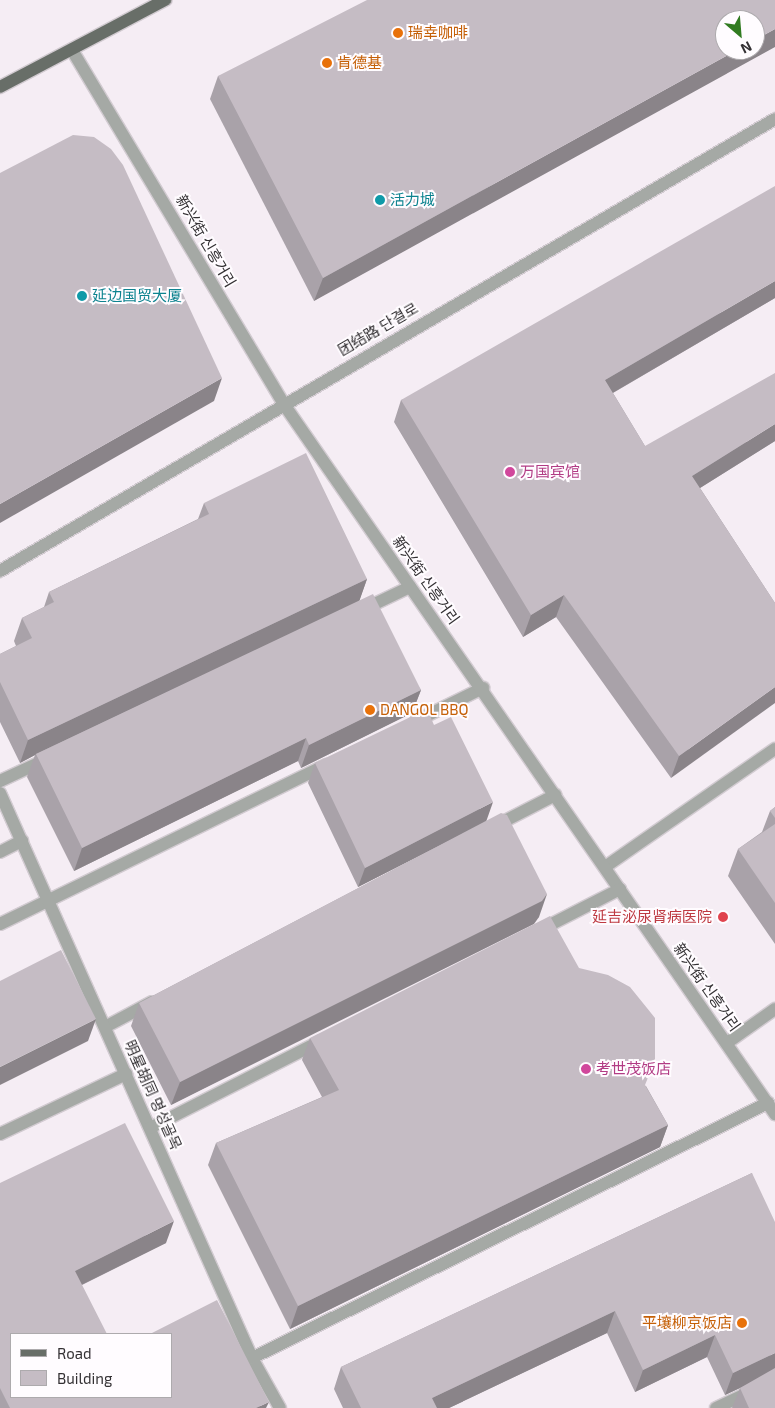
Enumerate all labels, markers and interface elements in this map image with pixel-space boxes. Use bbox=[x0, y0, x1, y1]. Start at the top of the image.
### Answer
north arrow bbox=[715, 10, 765, 60]
place label: 瑞幸咖啡 bbox=[408, 24, 468, 42]
marker: 瑞幸咖啡 bbox=[392, 27, 404, 39]
text: N bbox=[738, 38, 755, 58]
place label: 肯德基 bbox=[337, 54, 382, 72]
marker: 肯德基 bbox=[321, 57, 333, 69]
place label: 活力城 bbox=[390, 191, 435, 209]
street label: 新兴街 신흥거리 bbox=[172, 192, 240, 290]
marker: 活力城 bbox=[374, 194, 386, 206]
place label: 延边国贸大厦 bbox=[92, 287, 182, 305]
marker: 延边国贸大厦 bbox=[76, 290, 88, 302]
street label: 团结路 단결로 bbox=[335, 299, 421, 359]
place label: 万国宾馆 bbox=[520, 463, 580, 481]
marker: 万国宾馆 bbox=[504, 466, 516, 478]
street label: 新兴街 신흥거리 bbox=[389, 532, 463, 628]
place label: DANGOL BBQ bbox=[380, 701, 469, 719]
marker: DANGOL BBQ bbox=[364, 704, 376, 716]
place label: 延吉泌尿肾病医院 bbox=[592, 908, 712, 926]
marker: 延吉泌尿肾病医院 bbox=[716, 910, 730, 924]
street label: 新兴街 신흥거리 bbox=[670, 939, 744, 1035]
street label: 明星胡同 명성골목 bbox=[121, 1037, 185, 1153]
place label: 考世茂饭店 bbox=[596, 1060, 671, 1078]
marker: 考世茂饭店 bbox=[580, 1063, 592, 1075]
place label: 平壤柳京饭店 bbox=[642, 1314, 732, 1332]
marker: 平壤柳京饭店 bbox=[736, 1317, 748, 1329]
legend bbox=[10, 1333, 172, 1398]
text: Road bbox=[57, 1344, 92, 1362]
text: Building bbox=[57, 1369, 112, 1387]

